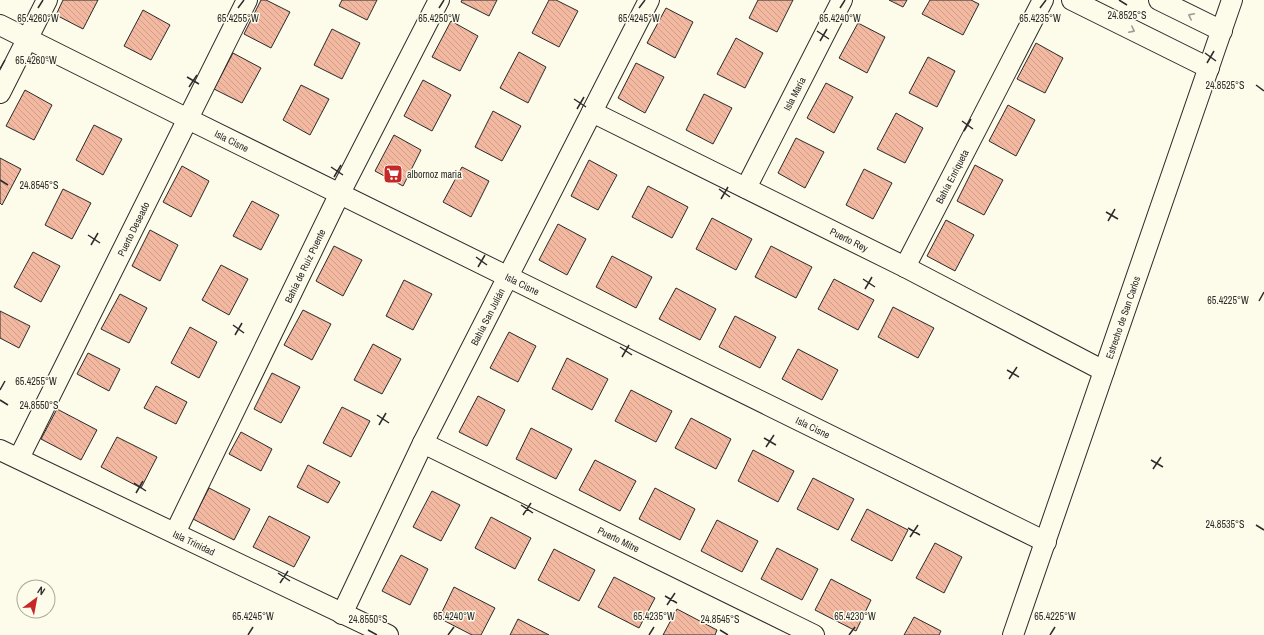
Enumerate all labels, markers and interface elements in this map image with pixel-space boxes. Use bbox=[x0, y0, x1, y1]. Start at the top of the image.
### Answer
text: 24.8525°S bbox=[1107, 9, 1147, 22]
text: 65.4260°W bbox=[17, 12, 59, 25]
text: 65.4255°W bbox=[217, 12, 259, 25]
text: 65.4250°W bbox=[418, 12, 460, 25]
text: 65.4245°W bbox=[618, 12, 660, 25]
text: 65.4240°W bbox=[819, 12, 861, 25]
text: 65.4235°W bbox=[1019, 12, 1061, 25]
one-way arrow bbox=[1187, 13, 1195, 21]
one-way arrow bbox=[1127, 25, 1135, 33]
text: 65.4260°W bbox=[15, 54, 57, 67]
street label: Isla María bbox=[781, 74, 809, 113]
text: 24.8525°S bbox=[1205, 79, 1245, 92]
street label: Isla Cisne bbox=[212, 127, 251, 155]
street label: Bahía Enriqueta bbox=[933, 147, 972, 206]
supermarket icon: albornoz maria bbox=[382, 163, 404, 185]
place label: albornoz maria bbox=[407, 168, 462, 181]
text: 24.8545°S bbox=[19, 179, 59, 192]
street label: Puerto Deseado bbox=[114, 199, 153, 258]
street label: Puerto Rey bbox=[828, 225, 871, 255]
street label: Bahía de Ruiz Puente bbox=[282, 227, 329, 305]
street label: Isla Cisne bbox=[503, 270, 542, 298]
street label: Estrecho de San Carlos bbox=[1103, 274, 1143, 361]
street label: Bahía San Julián bbox=[468, 286, 508, 348]
text: 65.4225°W bbox=[1207, 294, 1249, 307]
text: 65.4255°W bbox=[15, 375, 57, 388]
text: 24.8550°S bbox=[19, 399, 59, 412]
street label: Isla Cisne bbox=[794, 414, 832, 442]
text: 24.8535°S bbox=[1205, 518, 1245, 531]
street label: Puerto Mitre bbox=[595, 524, 642, 556]
street label: Isla Trinidad bbox=[171, 527, 217, 559]
north arrow bbox=[16, 579, 56, 619]
text: N bbox=[35, 583, 48, 598]
text: 65.4245°W bbox=[232, 610, 274, 623]
text: 65.4240°W bbox=[433, 610, 475, 623]
text: 65.4235°W bbox=[633, 610, 675, 623]
text: 65.4230°W bbox=[834, 610, 876, 623]
text: 65.4225°W bbox=[1034, 610, 1076, 623]
text: 24.8550°S bbox=[348, 613, 388, 626]
text: 24.8545°S bbox=[700, 613, 740, 626]

